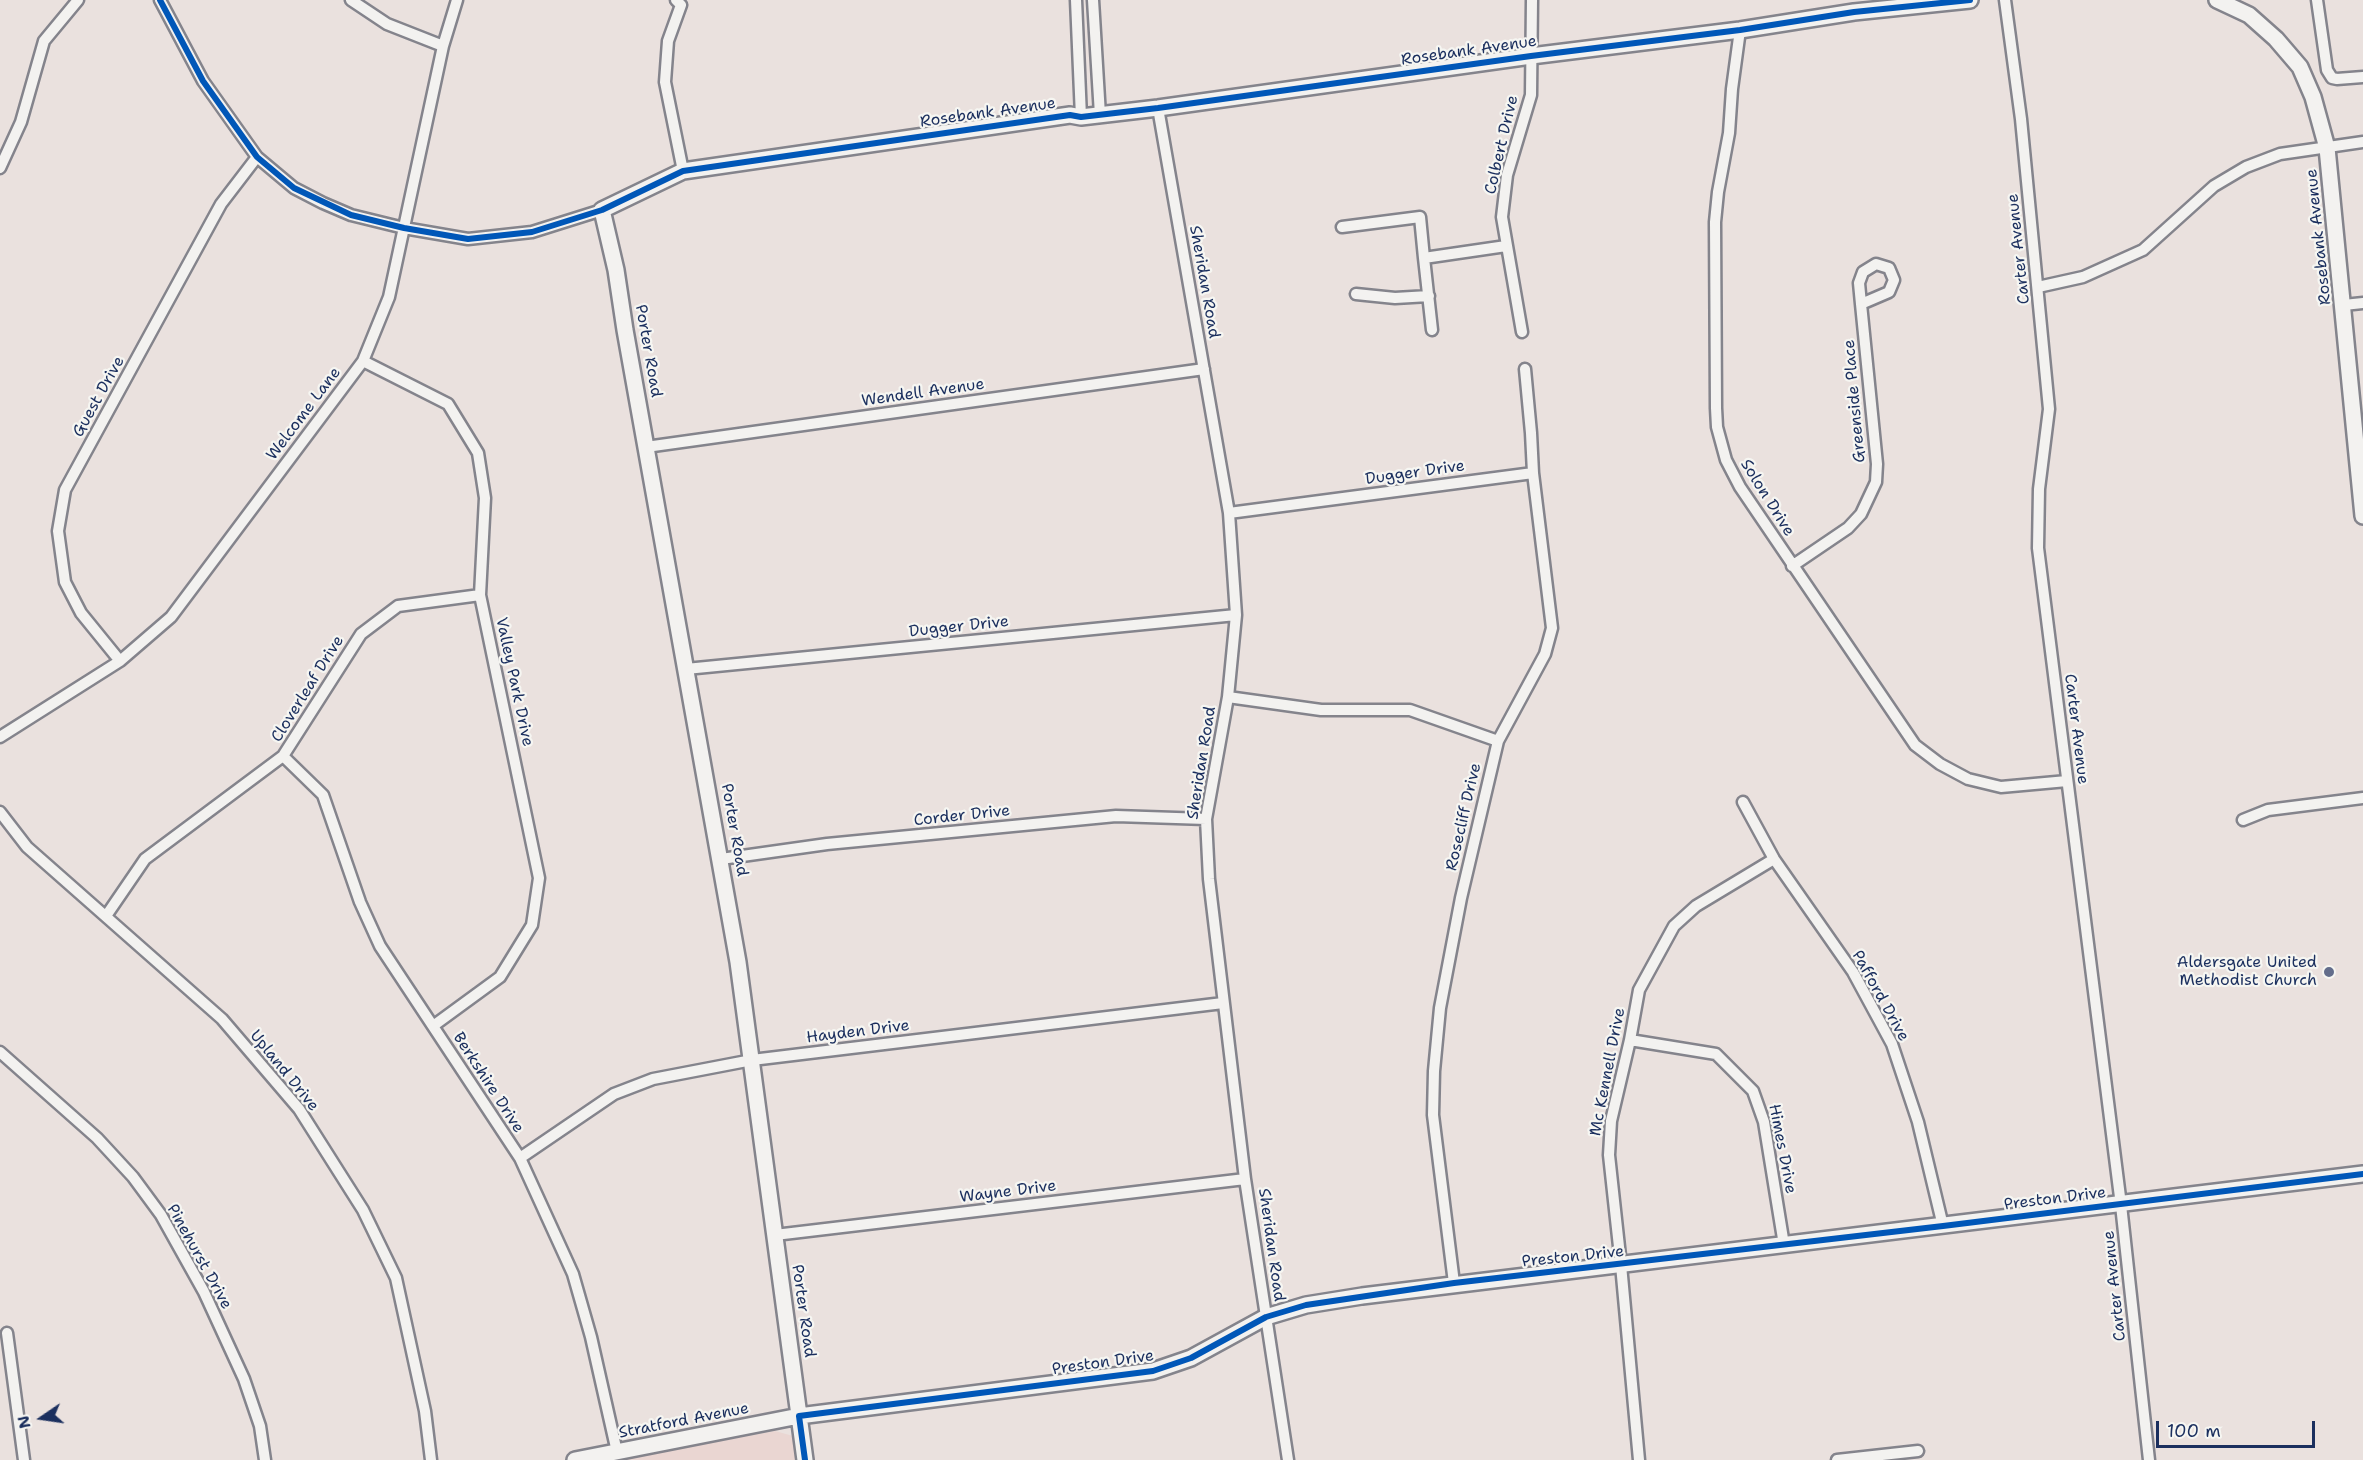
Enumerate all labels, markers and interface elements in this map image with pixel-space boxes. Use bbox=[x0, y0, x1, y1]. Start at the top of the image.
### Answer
street label: Rosebank Avenue bbox=[1400, 32, 1538, 70]
street label: Rosebank Avenue bbox=[919, 94, 1057, 132]
street label: Colbert Drive bbox=[1481, 94, 1523, 196]
street label: Rosebank Avenue bbox=[2302, 168, 2336, 306]
street label: Carter Avenue bbox=[2004, 193, 2034, 305]
street label: Sheridan Road bbox=[1185, 224, 1223, 340]
street label: Porter Road bbox=[630, 303, 666, 399]
street label: Greenside Place bbox=[1840, 339, 1870, 463]
street label: Guest Drive bbox=[69, 353, 129, 441]
street label: Welcome Lane bbox=[263, 364, 345, 464]
street label: Wendell Avenue bbox=[860, 375, 986, 411]
street label: Solon Drive bbox=[1736, 456, 1798, 540]
street label: Dugger Drive bbox=[1364, 457, 1466, 489]
street label: Dugger Drive bbox=[908, 612, 1010, 642]
street label: Valley Park Drive bbox=[491, 616, 537, 748]
street label: Cloverleaf Drive bbox=[268, 632, 348, 746]
street label: Carter Avenue bbox=[2060, 673, 2092, 785]
street label: Sheridan Road bbox=[1184, 705, 1220, 821]
street label: Rosecliff Drive bbox=[1442, 761, 1486, 873]
street label: Porter Road bbox=[716, 782, 752, 878]
street label: Corder Drive bbox=[913, 801, 1011, 831]
street label: Pafford Drive bbox=[1847, 947, 1913, 1045]
place label: Aldersgate United Methodist Church bbox=[2177, 953, 2317, 991]
marker: Aldersgate United Methodist Church bbox=[2322, 965, 2336, 979]
street label: Mc Kennell Drive bbox=[1586, 1006, 1630, 1138]
street label: Hayden Drive bbox=[805, 1016, 911, 1048]
street label: Upland Drive bbox=[245, 1026, 323, 1116]
street label: Berkshire Drive bbox=[448, 1029, 528, 1137]
street label: Himes Drive bbox=[1764, 1103, 1800, 1195]
street label: Wayne Drive bbox=[959, 1177, 1057, 1207]
street label: Preston Drive bbox=[2003, 1183, 2107, 1215]
street label: Sheridan Road bbox=[1254, 1187, 1288, 1303]
street label: Pinehurst Drive bbox=[162, 1201, 236, 1313]
street label: Carter Avenue bbox=[2100, 1230, 2130, 1342]
street label: Preston Drive bbox=[1521, 1242, 1625, 1272]
street label: Porter Road bbox=[787, 1263, 819, 1359]
street label: Preston Drive bbox=[1051, 1346, 1155, 1380]
north arrow bbox=[12, 1388, 72, 1448]
street label: Stratford Avenue bbox=[617, 1399, 751, 1443]
scale bar bbox=[2159, 1409, 2318, 1447]
text: N bbox=[12, 1414, 36, 1431]
text: 100 m bbox=[2167, 1419, 2221, 1443]

